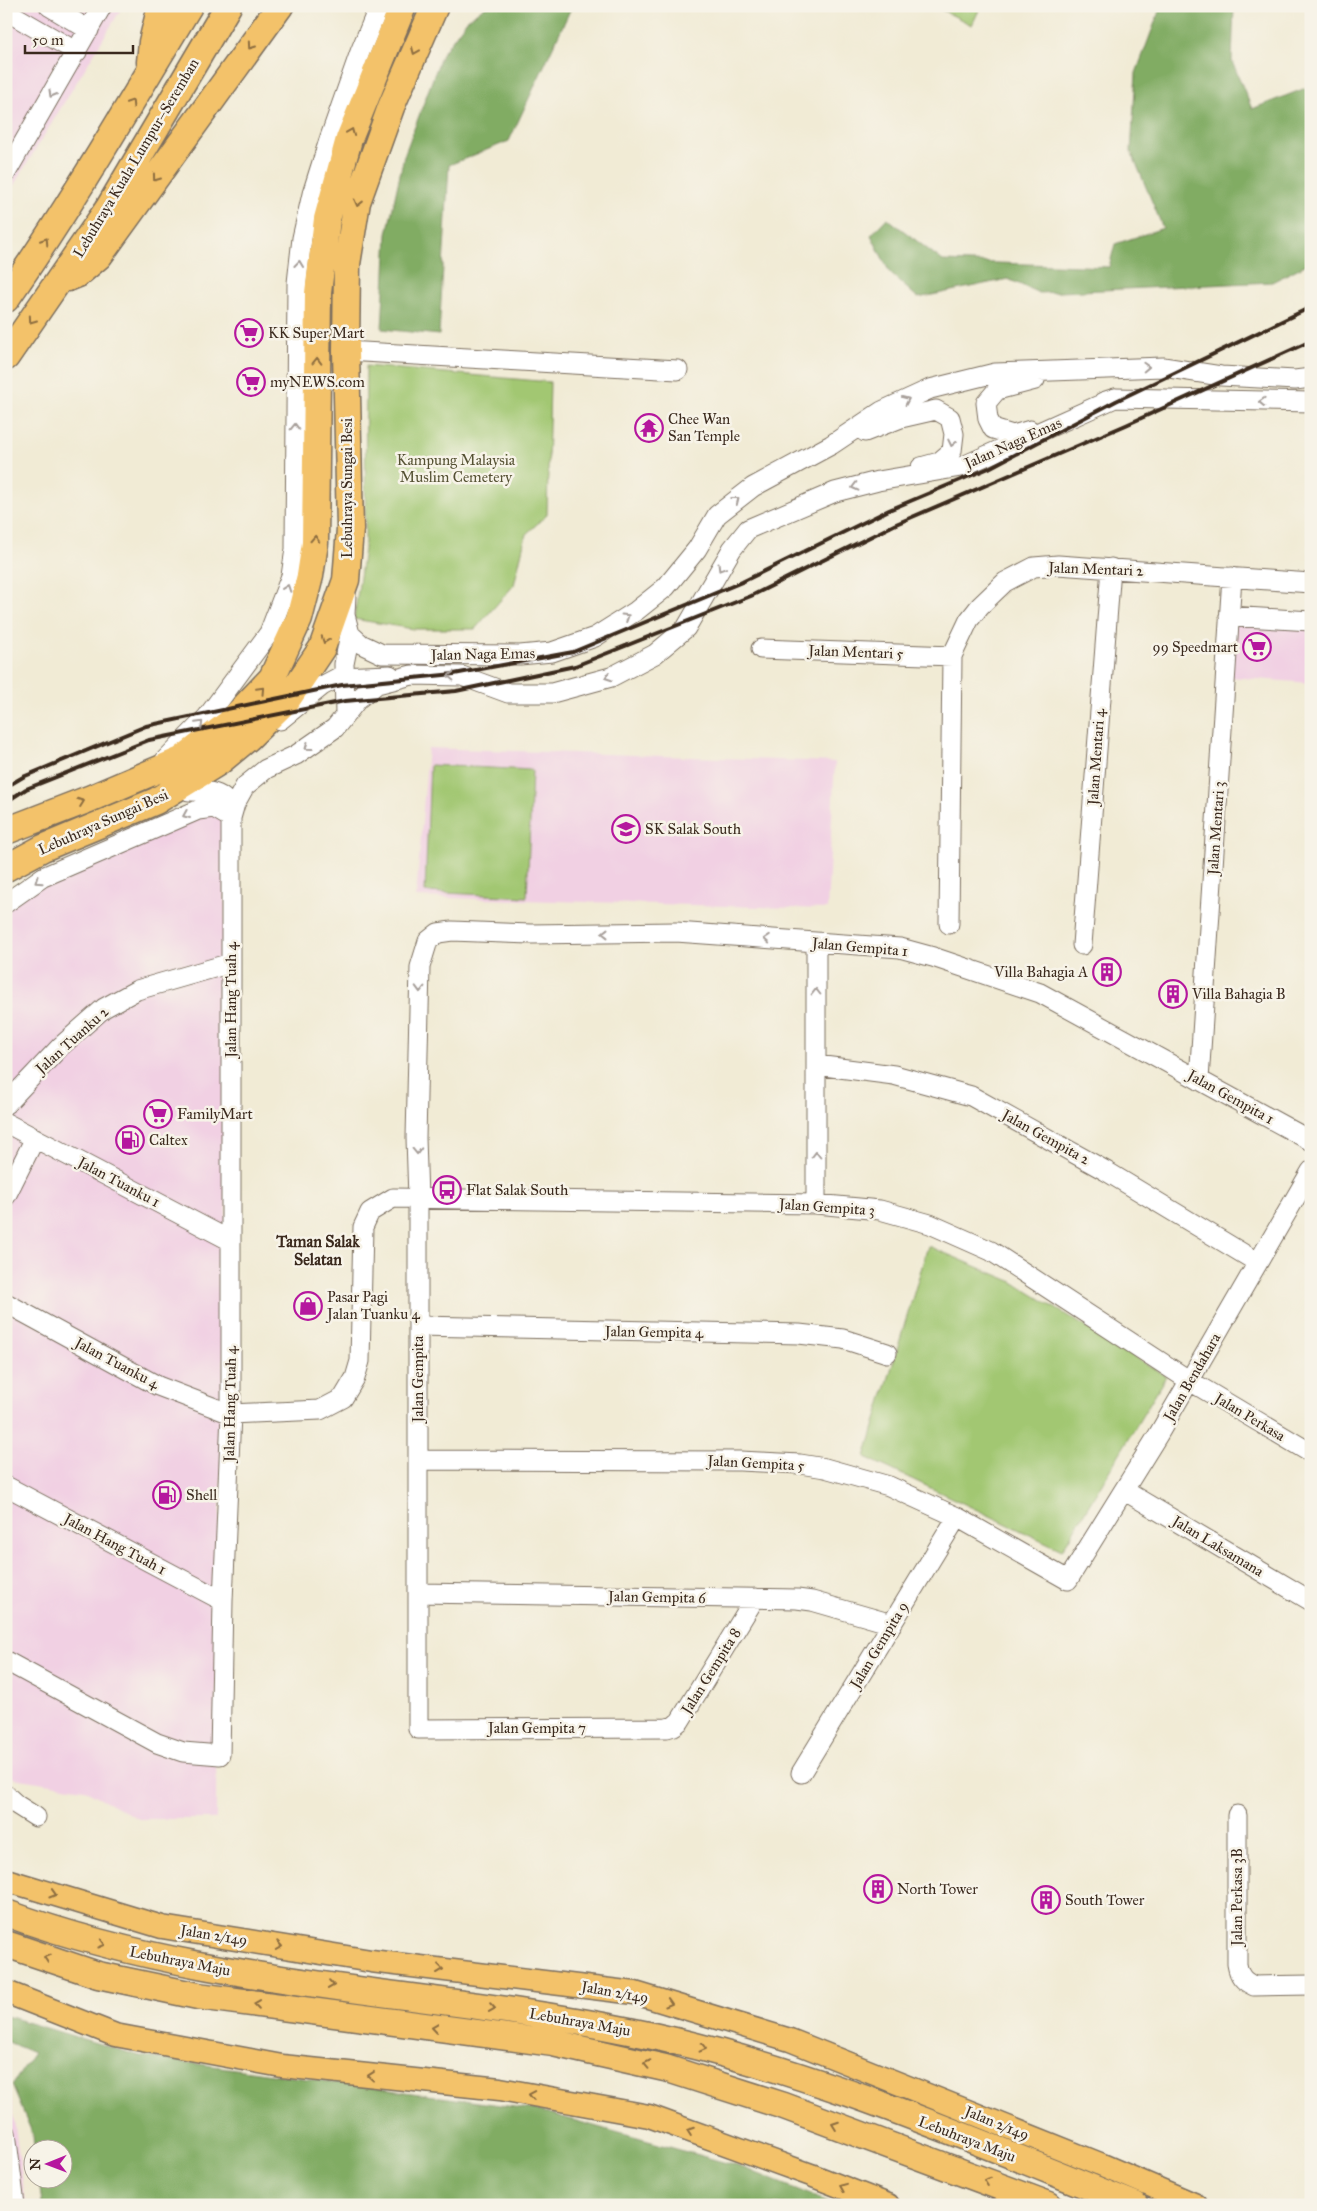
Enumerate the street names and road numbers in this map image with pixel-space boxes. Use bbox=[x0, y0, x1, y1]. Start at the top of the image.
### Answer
street label: Lebuhraya Kuala Lumpur–Seremban bbox=[69, 55, 203, 261]
street label: Jalan Naga Emas bbox=[960, 414, 1065, 474]
street label: Lebuhraya Sungai Besi bbox=[338, 418, 356, 558]
street label: Jalan Mentari 2 bbox=[1046, 558, 1145, 581]
street label: Jalan Mentari 5 bbox=[806, 641, 904, 664]
street label: Jalan Naga Emas bbox=[429, 644, 535, 665]
street label: Jalan Mentari 4 bbox=[1084, 708, 1109, 808]
street label: Jalan Mentari 3 bbox=[1204, 780, 1229, 878]
street label: Lebuhraya Sungai Besi bbox=[35, 785, 171, 859]
street label: Jalan Gempita 1 bbox=[809, 934, 909, 961]
street label: Jalan Hang Tuah 4 bbox=[222, 941, 241, 1060]
street label: Jalan Tuanku 2 bbox=[30, 1002, 113, 1080]
street label: Jalan Gempita 1 bbox=[1182, 1065, 1277, 1129]
street label: Jalan Gempita 2 bbox=[997, 1105, 1093, 1170]
street label: Jalan Tuanku 1 bbox=[73, 1152, 163, 1212]
street label: Jalan Gempita 3 bbox=[776, 1195, 876, 1220]
street label: Jalan Gempita 4 bbox=[603, 1322, 704, 1343]
street label: Jalan Bendahara bbox=[1159, 1329, 1226, 1426]
street label: Jalan Tuanku 4 bbox=[70, 1332, 163, 1394]
street label: Jalan Gempita bbox=[409, 1335, 428, 1424]
street label: Jalan Hang Tuah 4 bbox=[220, 1345, 241, 1464]
street label: Jalan Perkasa bbox=[1209, 1388, 1289, 1446]
street label: Jalan Gempita 5 bbox=[705, 1451, 805, 1476]
street label: Jalan Hang Tuah 1 bbox=[59, 1509, 169, 1579]
street label: Jalan Laksamana bbox=[1167, 1511, 1268, 1582]
street label: Jalan Gempita 6 bbox=[606, 1587, 707, 1608]
street label: Jalan Gempita 9 bbox=[845, 1598, 913, 1694]
street label: Jalan Gempita 8 bbox=[676, 1625, 745, 1720]
street label: Jalan Gempita 7 bbox=[486, 1719, 586, 1738]
street label: Jalan Perkasa 3B bbox=[1228, 1848, 1247, 1948]
street label: Jalan 2/149 bbox=[177, 1921, 249, 1950]
street label: Lebuhraya Maju bbox=[128, 1942, 232, 1980]
street label: Jalan 2/149 bbox=[578, 1977, 650, 2008]
street label: Lebuhraya Maju bbox=[528, 2004, 632, 2040]
street label: Jalan 2/149 bbox=[960, 2101, 1032, 2145]
street label: Lebuhraya Maju bbox=[916, 2112, 1018, 2166]

